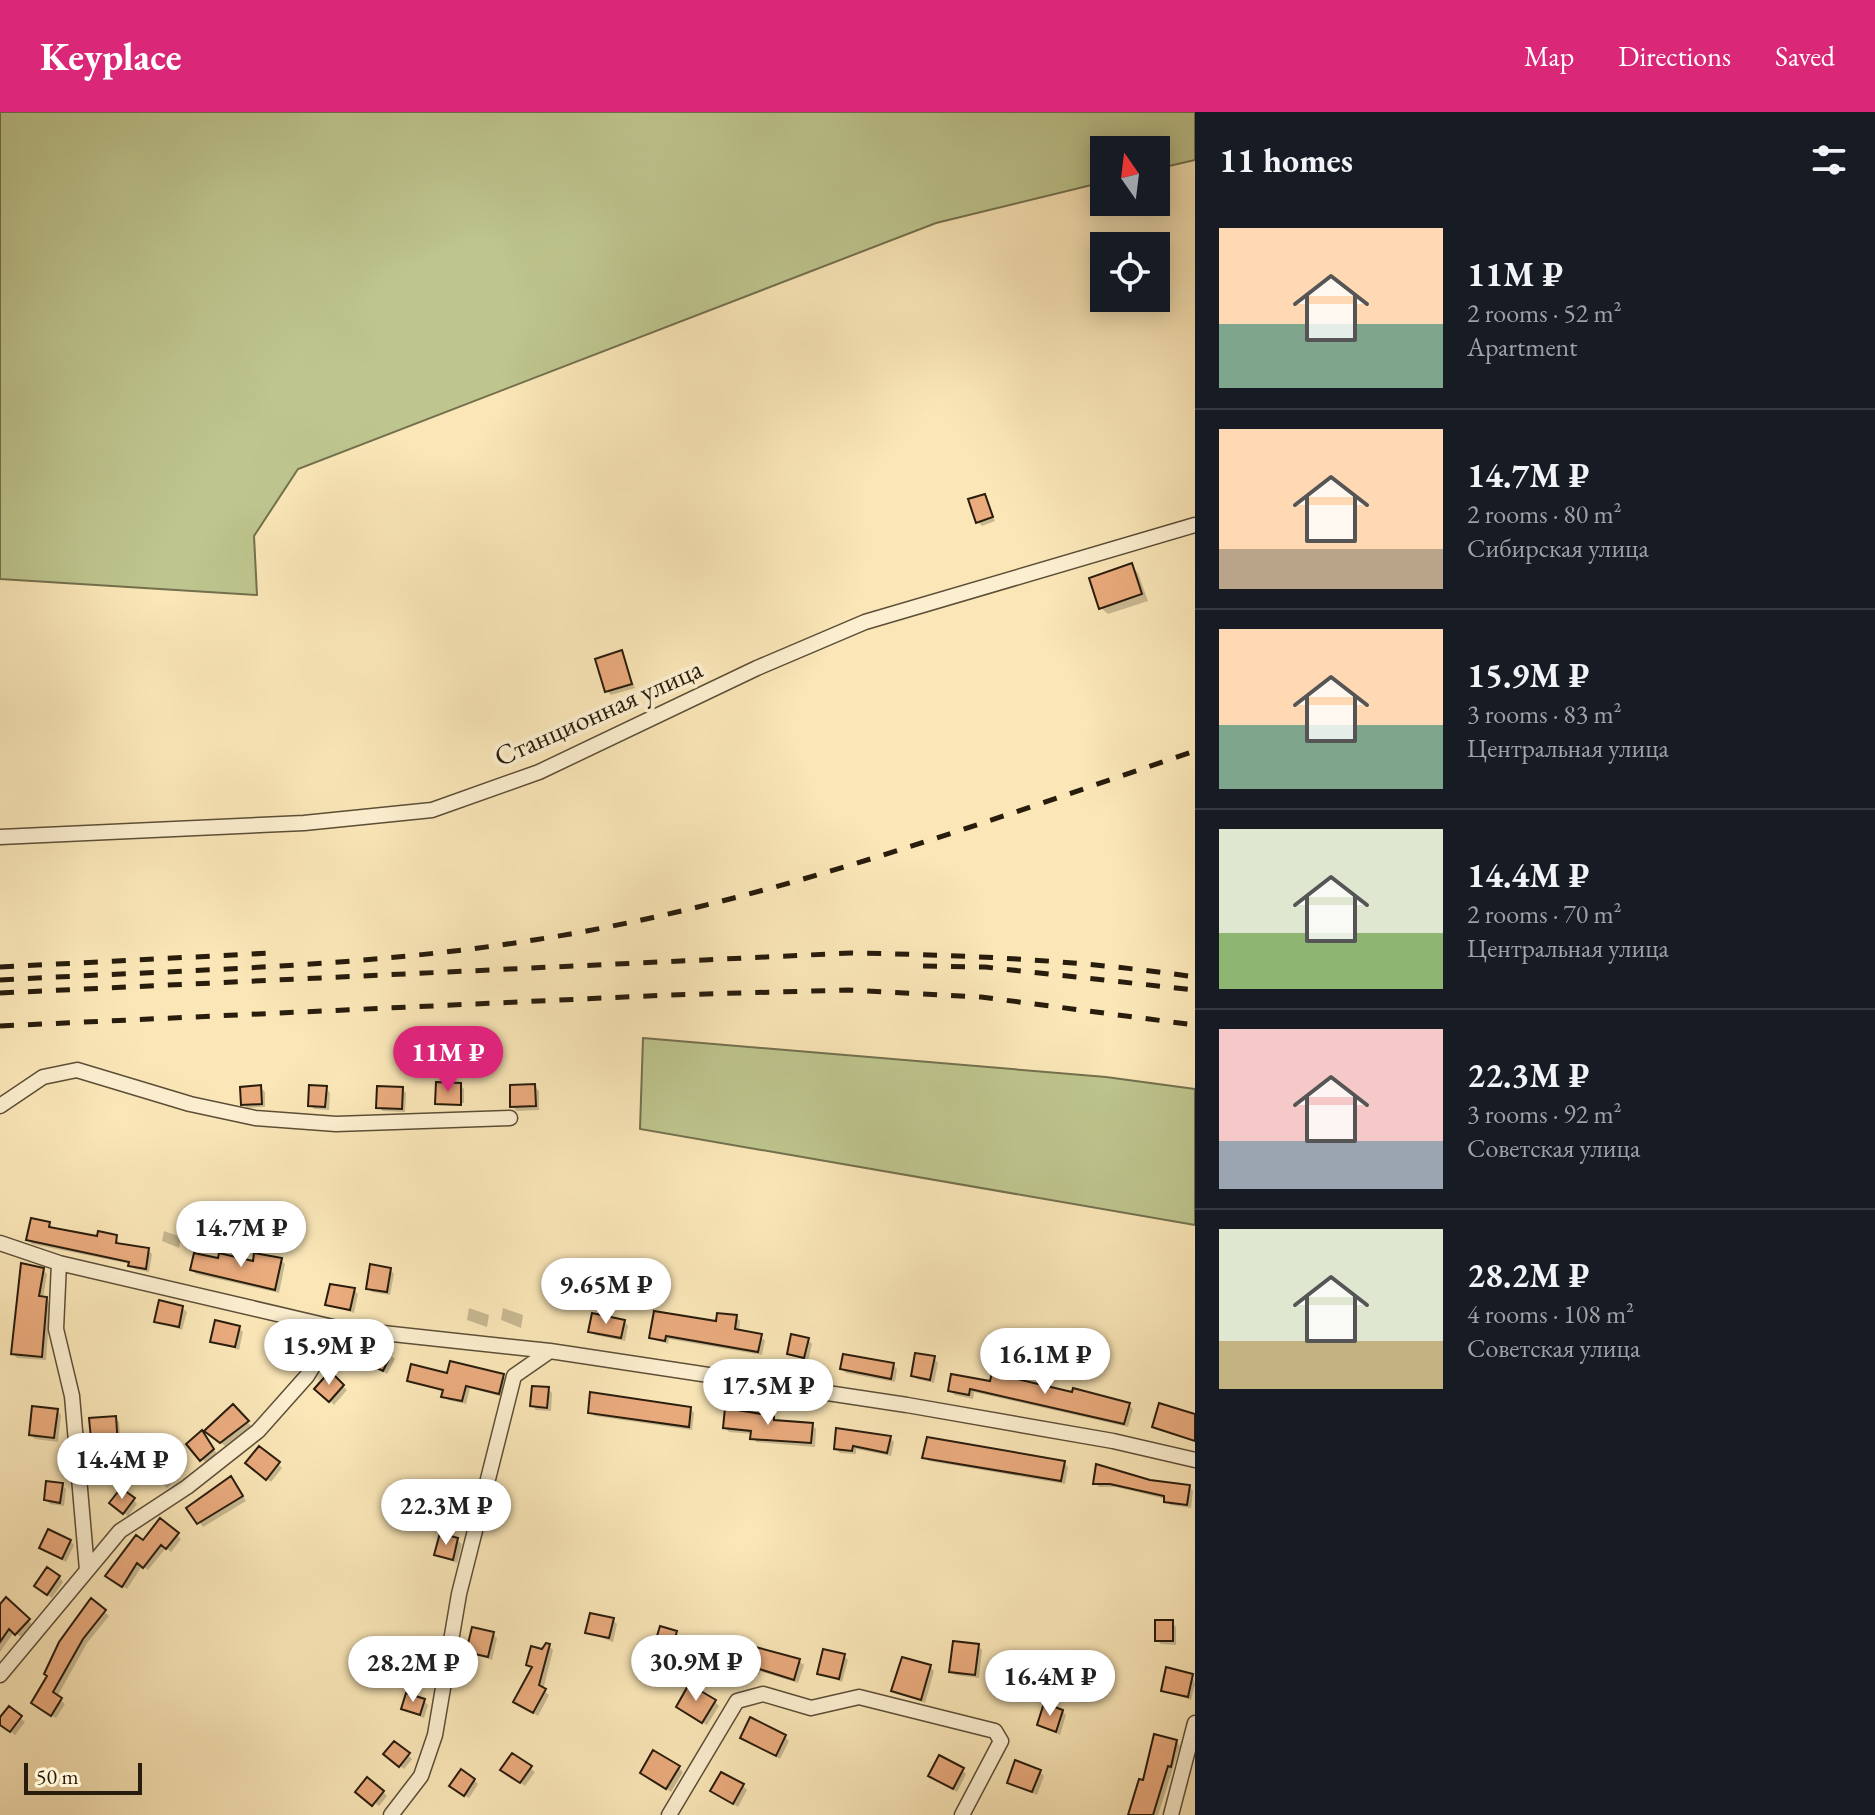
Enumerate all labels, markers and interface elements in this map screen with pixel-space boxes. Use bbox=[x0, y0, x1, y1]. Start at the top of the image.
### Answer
text: Keyplace bbox=[40, 32, 182, 81]
text: Map bbox=[1524, 38, 1574, 74]
text: Directions bbox=[1618, 38, 1731, 74]
text: Saved bbox=[1775, 38, 1835, 74]
north arrow bbox=[1090, 136, 1170, 216]
map controls bbox=[1090, 136, 1170, 312]
text: 11 homes bbox=[1219, 138, 1353, 182]
icon: filters bbox=[1807, 138, 1851, 182]
button: locate bbox=[1090, 232, 1170, 312]
text: 11M ₽ bbox=[1467, 252, 1563, 296]
icon: home bbox=[1283, 260, 1379, 356]
text: 2 rooms · 52 m² bbox=[1467, 296, 1622, 330]
text: Apartment bbox=[1467, 330, 1577, 364]
text: 14.7M ₽ bbox=[1467, 453, 1590, 497]
icon: home bbox=[1283, 461, 1379, 557]
text: 2 rooms · 80 m² bbox=[1467, 497, 1622, 531]
text: Сибирская улица bbox=[1467, 531, 1649, 565]
street label: Станционная улица bbox=[488, 650, 708, 774]
text: 15.9M ₽ bbox=[1467, 653, 1590, 697]
icon: home bbox=[1283, 661, 1379, 757]
text: 3 rooms · 83 m² bbox=[1467, 697, 1622, 731]
text: Центральная улица bbox=[1467, 731, 1669, 765]
text: 14.4M ₽ bbox=[1467, 853, 1590, 897]
icon: home bbox=[1283, 861, 1379, 957]
text: 2 rooms · 70 m² bbox=[1467, 897, 1622, 931]
text: Центральная улица bbox=[1467, 931, 1669, 965]
pin: 11M ₽ bbox=[392, 1026, 504, 1094]
text: 11M ₽ bbox=[411, 1035, 485, 1069]
text: 22.3M ₽ bbox=[1467, 1053, 1590, 1097]
icon: home bbox=[1283, 1061, 1379, 1157]
text: 3 rooms · 92 m² bbox=[1467, 1097, 1622, 1131]
text: Советская улица bbox=[1467, 1131, 1640, 1165]
pin: 14.7M ₽ bbox=[167, 1201, 315, 1269]
text: 14.7M ₽ bbox=[194, 1210, 288, 1244]
text: 28.2M ₽ bbox=[1467, 1253, 1590, 1297]
pin: 9.65M ₽ bbox=[532, 1258, 680, 1326]
icon: home bbox=[1283, 1261, 1379, 1357]
text: 9.65M ₽ bbox=[559, 1267, 653, 1301]
text: 4 rooms · 108 m² bbox=[1467, 1297, 1634, 1331]
pin: 15.9M ₽ bbox=[255, 1319, 403, 1387]
text: 15.9M ₽ bbox=[282, 1328, 376, 1362]
pin: 16.1M ₽ bbox=[971, 1328, 1119, 1396]
text: Советская улица bbox=[1467, 1331, 1640, 1365]
text: 16.1M ₽ bbox=[998, 1337, 1092, 1371]
pin: 17.5M ₽ bbox=[694, 1359, 842, 1427]
text: 17.5M ₽ bbox=[721, 1368, 815, 1402]
pin: 14.4M ₽ bbox=[48, 1433, 196, 1501]
text: 14.4M ₽ bbox=[75, 1442, 169, 1476]
pin: 22.3M ₽ bbox=[372, 1479, 520, 1547]
text: 22.3M ₽ bbox=[399, 1488, 493, 1522]
pin: 30.9M ₽ bbox=[622, 1635, 770, 1703]
pin: 28.2M ₽ bbox=[339, 1636, 487, 1704]
text: 30.9M ₽ bbox=[649, 1644, 743, 1678]
text: 28.2M ₽ bbox=[366, 1645, 460, 1679]
pin: 16.4M ₽ bbox=[976, 1650, 1124, 1718]
text: 16.4M ₽ bbox=[1003, 1659, 1097, 1693]
scale bar bbox=[24, 1759, 142, 1795]
text: 50 m bbox=[36, 1762, 79, 1791]

